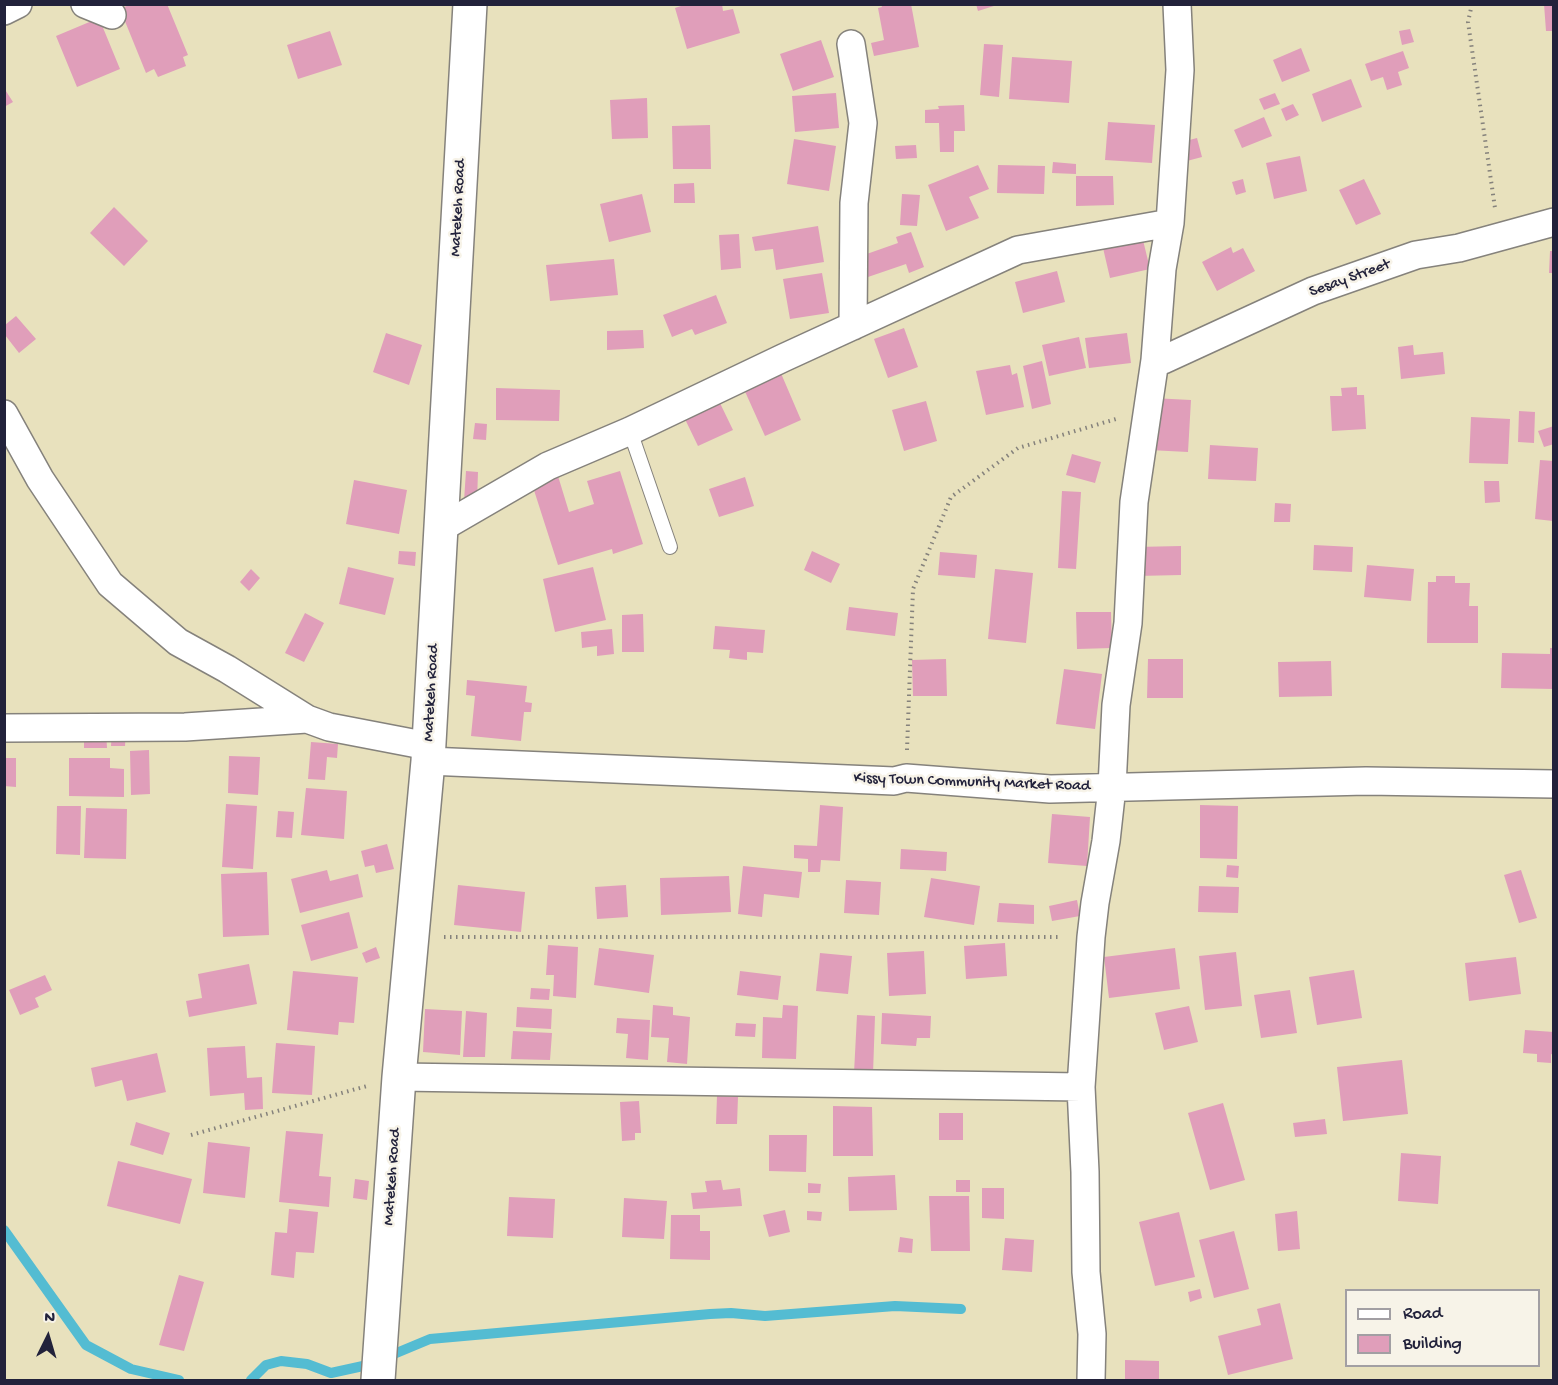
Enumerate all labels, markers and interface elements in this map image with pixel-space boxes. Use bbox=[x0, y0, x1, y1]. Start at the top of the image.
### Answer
street label: Matekeh Road bbox=[447, 159, 471, 257]
street label: Sesay Street bbox=[1307, 255, 1393, 303]
street label: Matekeh Road bbox=[420, 644, 444, 742]
street label: Kissy Town Community Market Road bbox=[853, 769, 1091, 797]
street label: Matekeh Road bbox=[380, 1128, 406, 1226]
legend bbox=[1345, 1289, 1540, 1367]
text: Road bbox=[1403, 1304, 1442, 1325]
north arrow bbox=[18, 1307, 78, 1367]
text: N bbox=[44, 1309, 56, 1328]
text: Building bbox=[1403, 1334, 1462, 1355]

